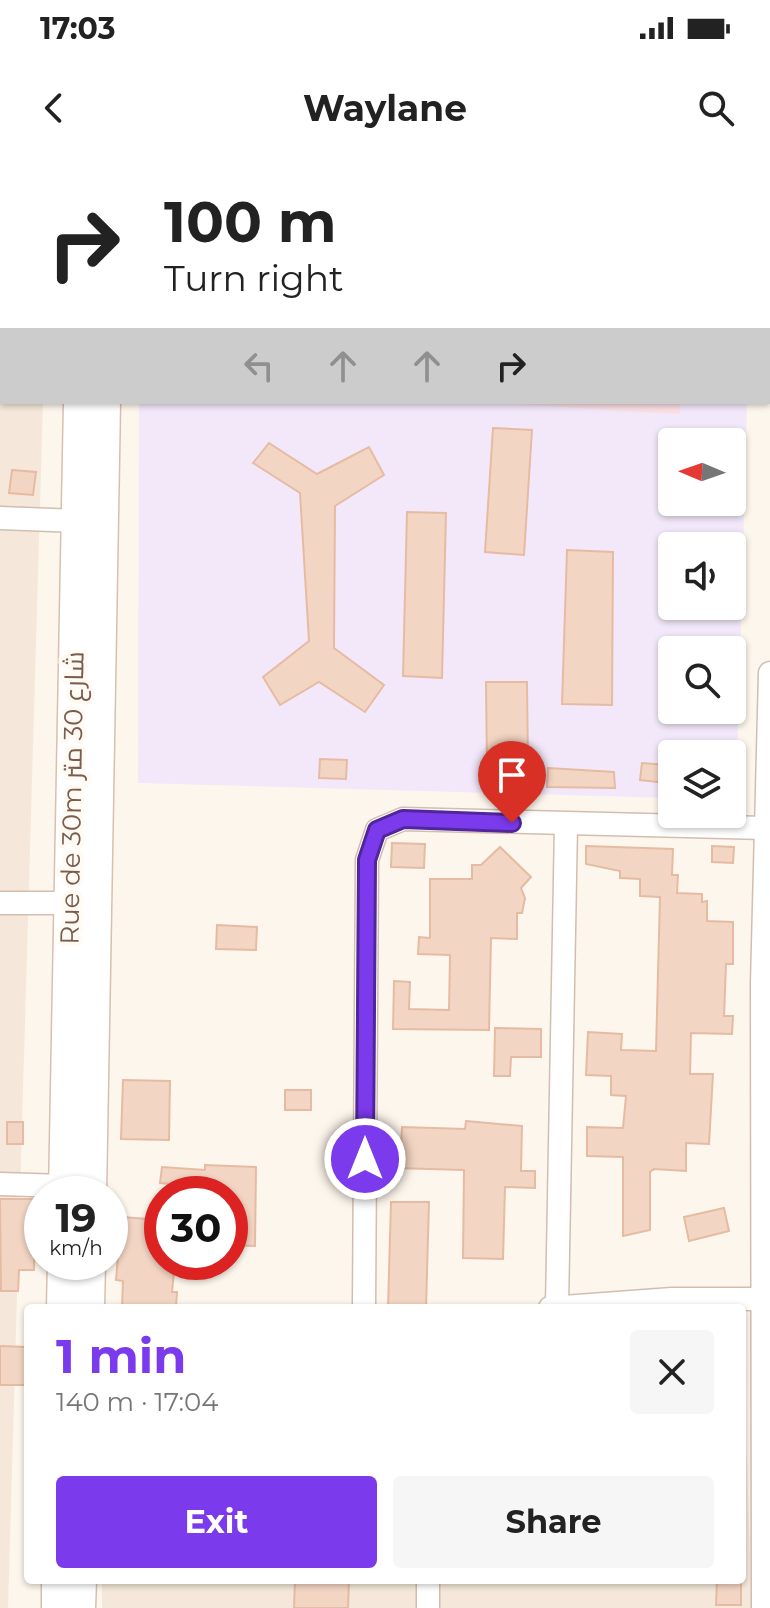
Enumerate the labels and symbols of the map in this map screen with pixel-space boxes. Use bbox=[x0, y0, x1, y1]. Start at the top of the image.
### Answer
north arrow bbox=[658, 428, 746, 516]
street label: Rue de 30m شارع 30 متر bbox=[53, 651, 92, 945]
pin bbox=[478, 741, 546, 823]
position arrow bbox=[323, 1117, 407, 1201]
speed limit sign: 30 bbox=[144, 1176, 248, 1280]

